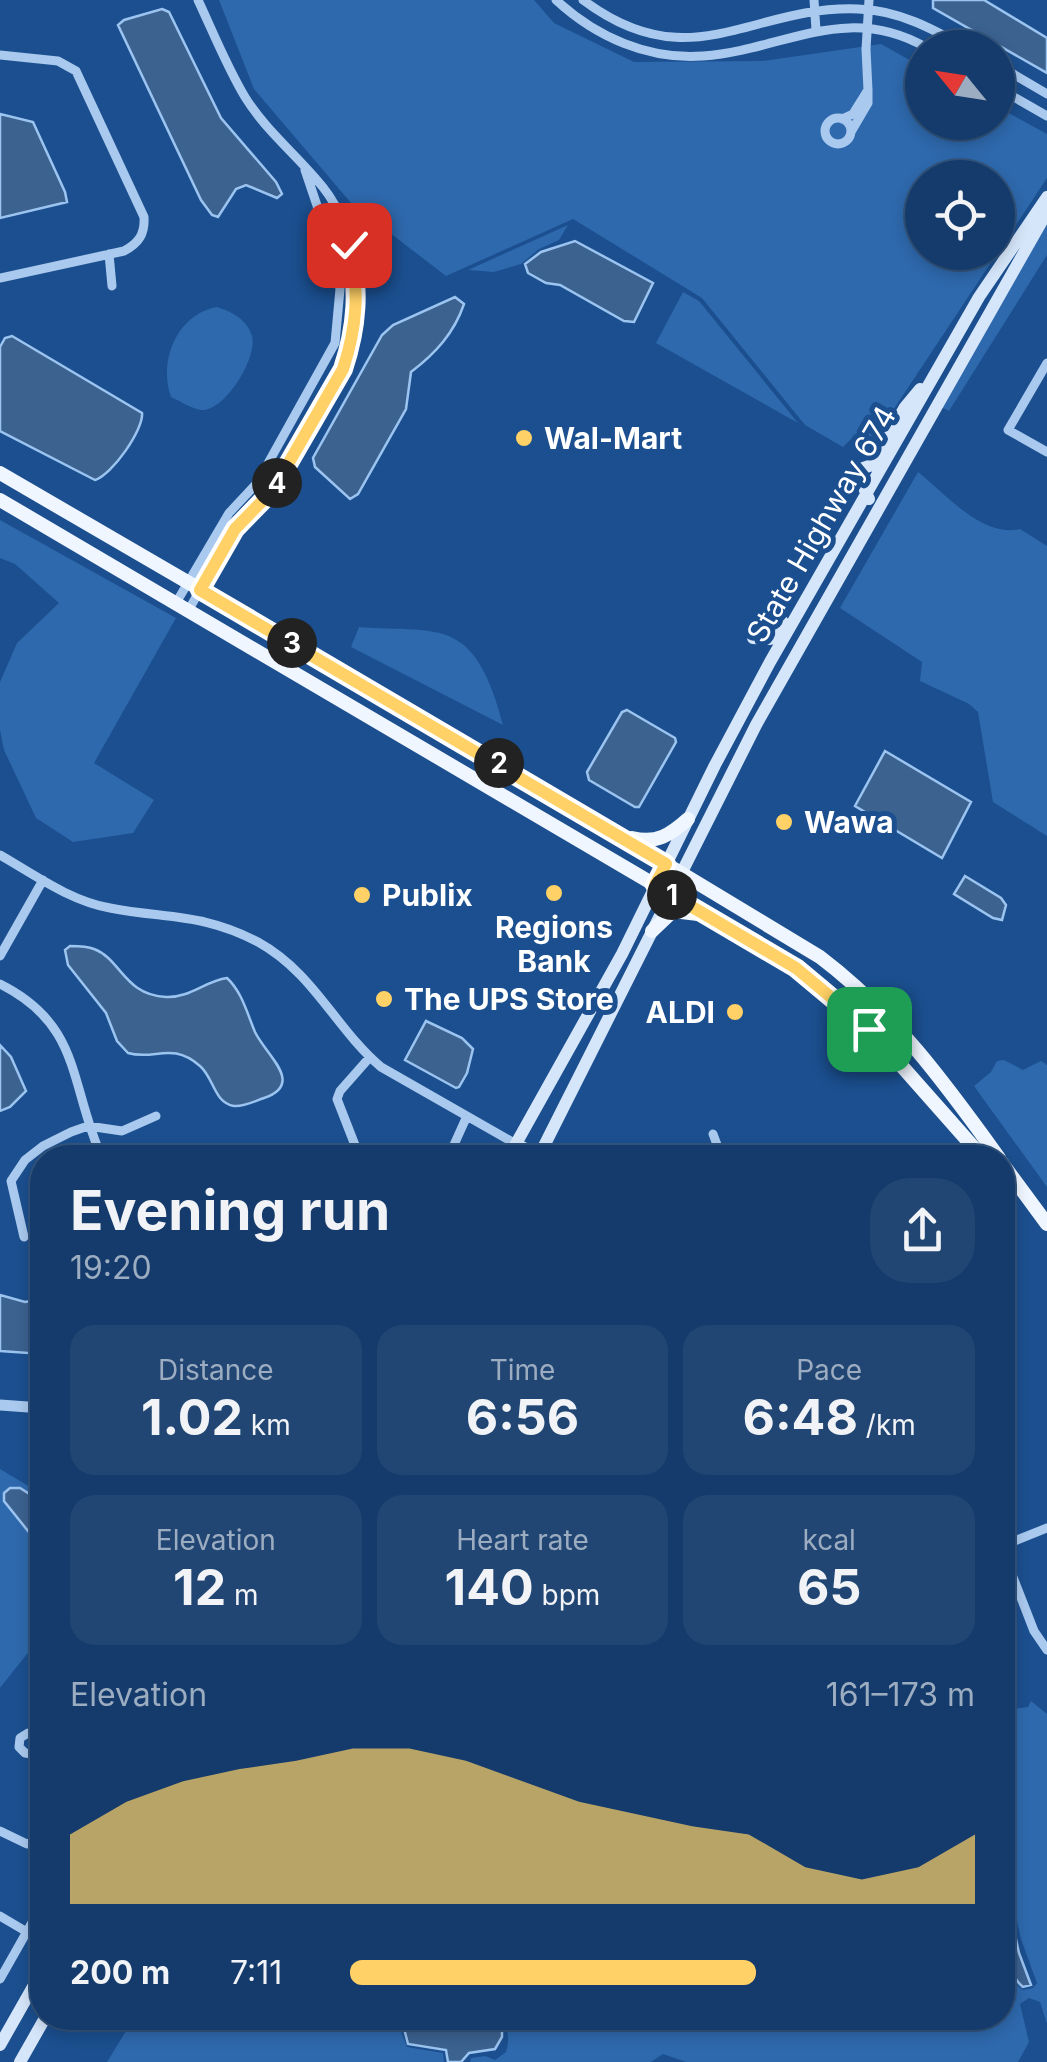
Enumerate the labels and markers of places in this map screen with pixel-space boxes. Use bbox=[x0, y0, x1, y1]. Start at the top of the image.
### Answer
pin bbox=[307, 203, 392, 288]
place label: Wal-Mart bbox=[544, 420, 682, 456]
marker: Wal-Mart bbox=[513, 427, 535, 449]
pin: 4 bbox=[252, 458, 302, 508]
pin: 3 bbox=[267, 618, 317, 668]
pin: 2 bbox=[474, 738, 524, 788]
place label: Wawa bbox=[804, 804, 894, 840]
marker: Wawa bbox=[773, 811, 795, 833]
pin: 1 bbox=[647, 870, 697, 920]
place label: Publix bbox=[382, 877, 473, 913]
marker: Regions Bank bbox=[543, 882, 565, 904]
marker: Publix bbox=[351, 884, 373, 906]
place label: Regions Bank bbox=[495, 909, 613, 979]
place label: The UPS Store bbox=[404, 981, 614, 1017]
pin bbox=[827, 987, 912, 1072]
marker: The UPS Store bbox=[373, 988, 395, 1010]
place label: ALDI bbox=[646, 994, 715, 1030]
marker: ALDI bbox=[724, 1001, 746, 1023]

